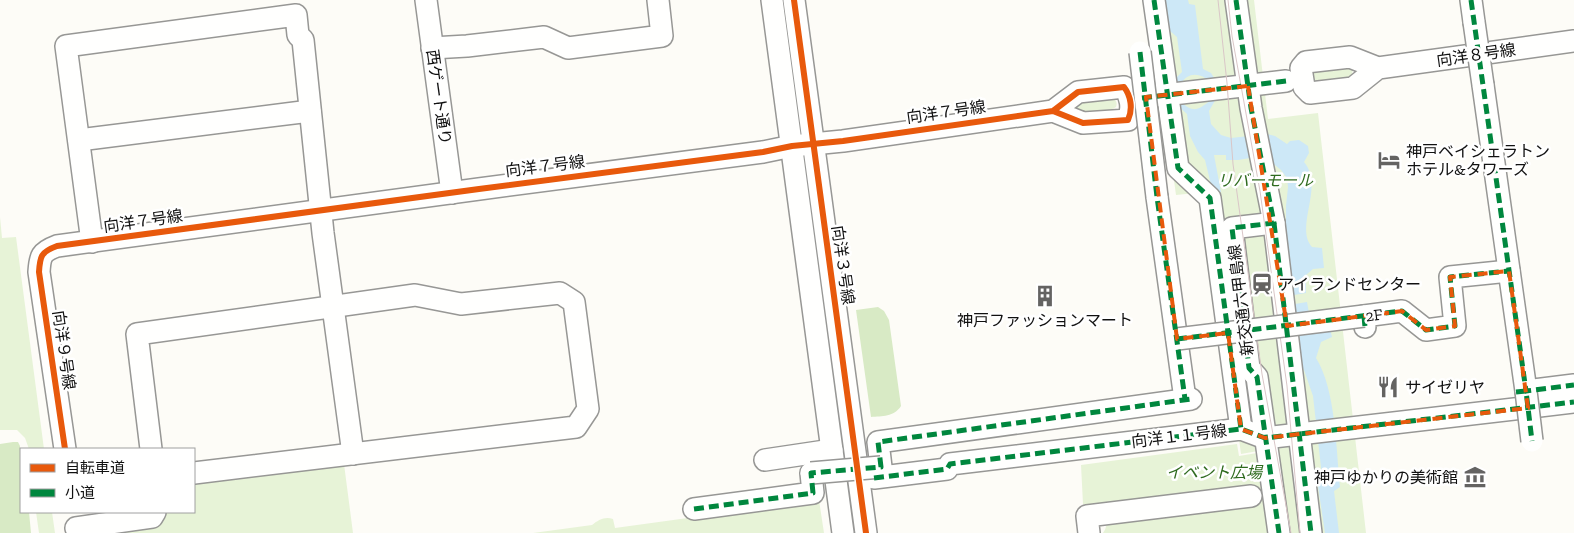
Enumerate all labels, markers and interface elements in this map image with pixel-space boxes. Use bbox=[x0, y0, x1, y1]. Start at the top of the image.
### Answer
street label: 向洋８号線 bbox=[1435, 40, 1517, 70]
street label: 西ゲート通り bbox=[423, 48, 455, 146]
street label: 向洋７号線 bbox=[905, 97, 987, 127]
place label: 神戸ベイシェラトン ホテル&タワーズ bbox=[1406, 142, 1550, 179]
hotel icon: 神戸ベイシェラトン ホテル&タワーズ bbox=[1376, 147, 1402, 173]
street label: 向洋７号線 bbox=[504, 152, 586, 180]
park label: リバーモール bbox=[1217, 171, 1314, 190]
street label: 向洋７号線 bbox=[102, 206, 184, 236]
street label: 向洋３号線 bbox=[828, 224, 858, 306]
street label: 新交通六甲島線 bbox=[1225, 243, 1257, 357]
station icon: アイランドセンター bbox=[1249, 271, 1275, 297]
place label: アイランドセンター bbox=[1278, 275, 1421, 294]
building icon: 神戸ファッションマート bbox=[1032, 283, 1058, 309]
street label: 2F bbox=[1364, 305, 1384, 325]
street label: 向洋９号線 bbox=[49, 309, 79, 391]
place label: 神戸ファッションマート bbox=[957, 311, 1133, 330]
restaurant icon: サイゼリヤ bbox=[1375, 374, 1401, 400]
place label: サイゼリヤ bbox=[1405, 378, 1485, 397]
street label: 向洋１１号線 bbox=[1130, 421, 1228, 451]
legend bbox=[20, 448, 195, 513]
text: 自転車道 bbox=[65, 459, 125, 477]
park label: イベント広場 bbox=[1166, 463, 1264, 482]
museum icon: 神戸ゆかりの美術館 bbox=[1462, 464, 1488, 490]
place label: 神戸ゆかりの美術館 bbox=[1314, 468, 1458, 487]
text: 小道 bbox=[65, 484, 95, 502]

